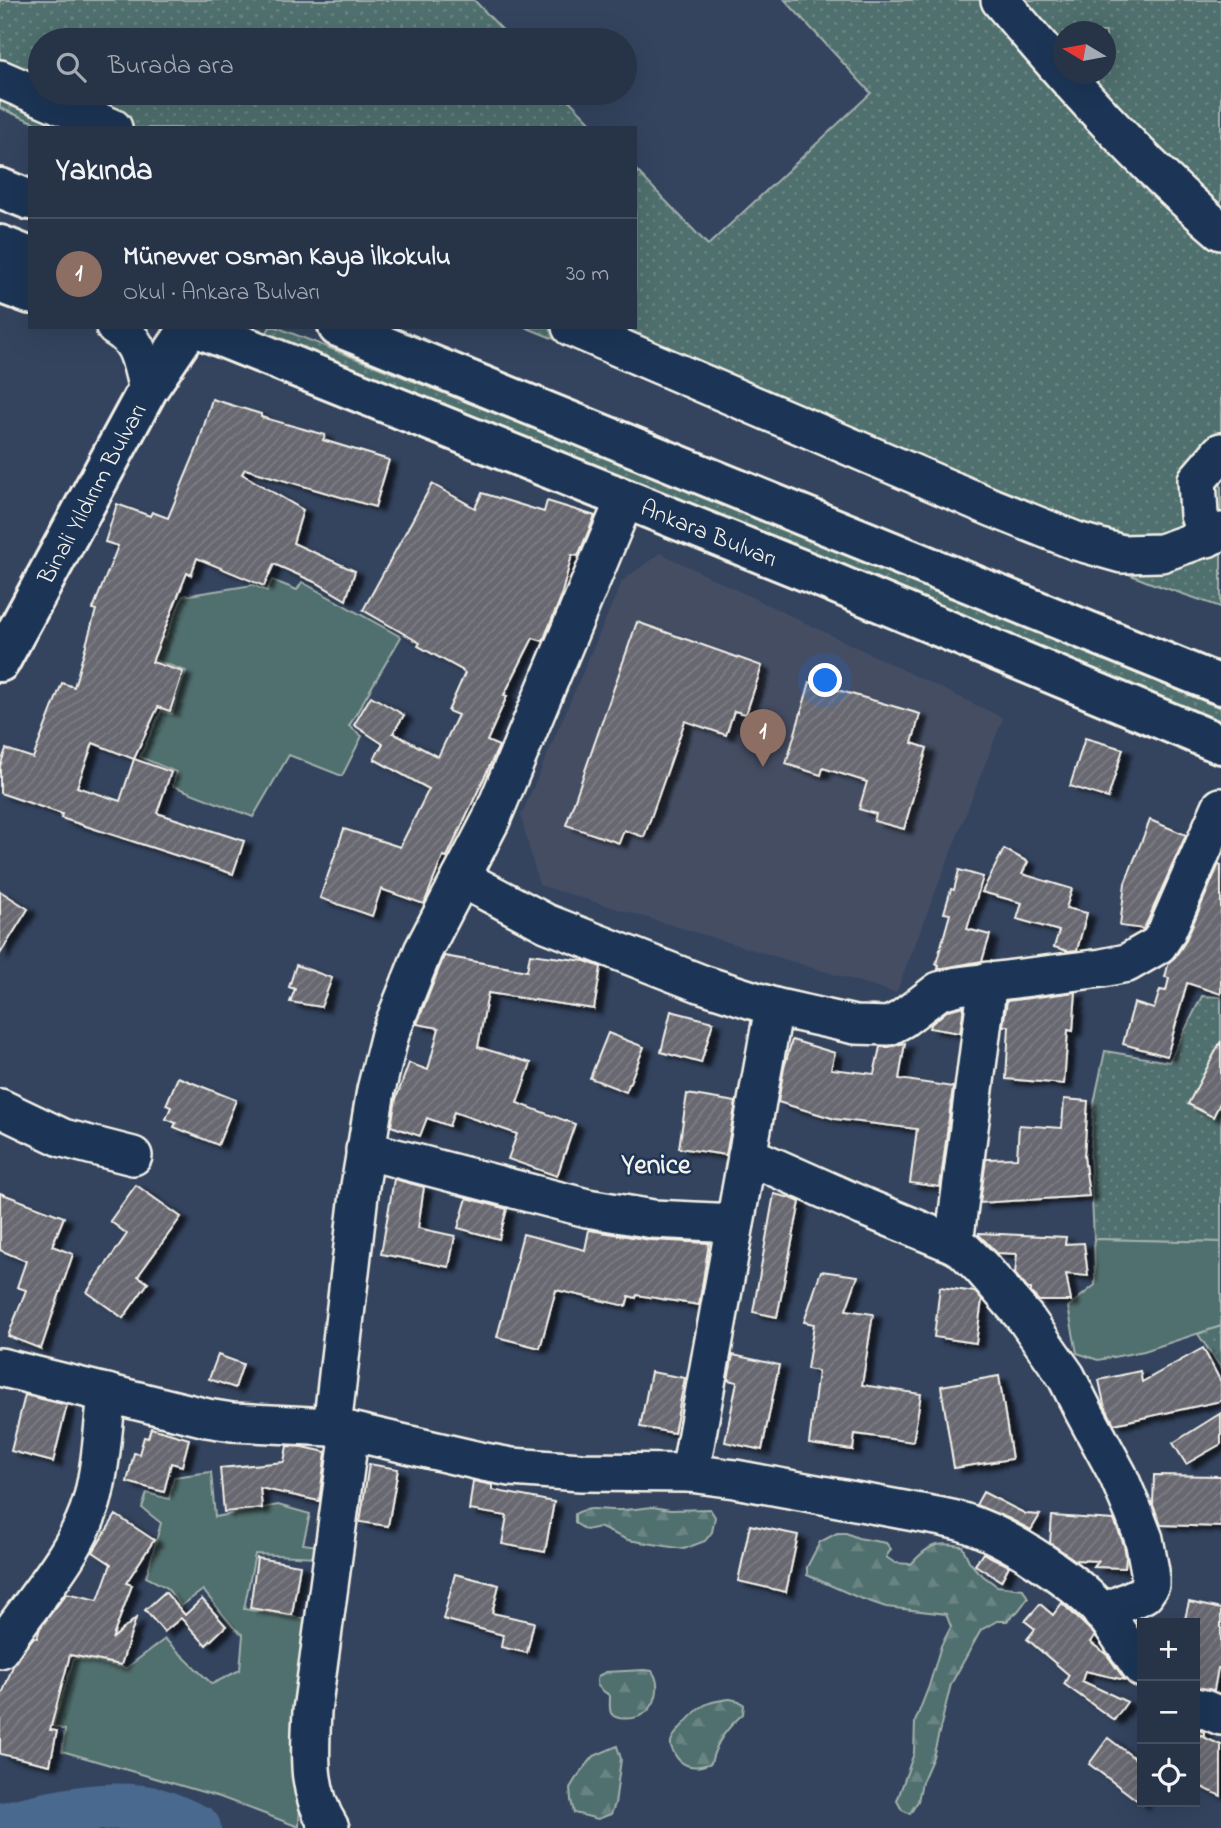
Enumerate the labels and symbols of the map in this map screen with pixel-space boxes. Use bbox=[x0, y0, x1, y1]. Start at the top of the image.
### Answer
north arrow bbox=[1053, 21, 1116, 84]
street label: Binali Yıldırım Bulvarı bbox=[30, 398, 157, 592]
street label: Ankara Bulvarı bbox=[635, 492, 782, 578]
your location bbox=[808, 663, 842, 697]
pin: 1 bbox=[740, 709, 786, 767]
district label: Yenice bbox=[620, 1146, 692, 1187]

